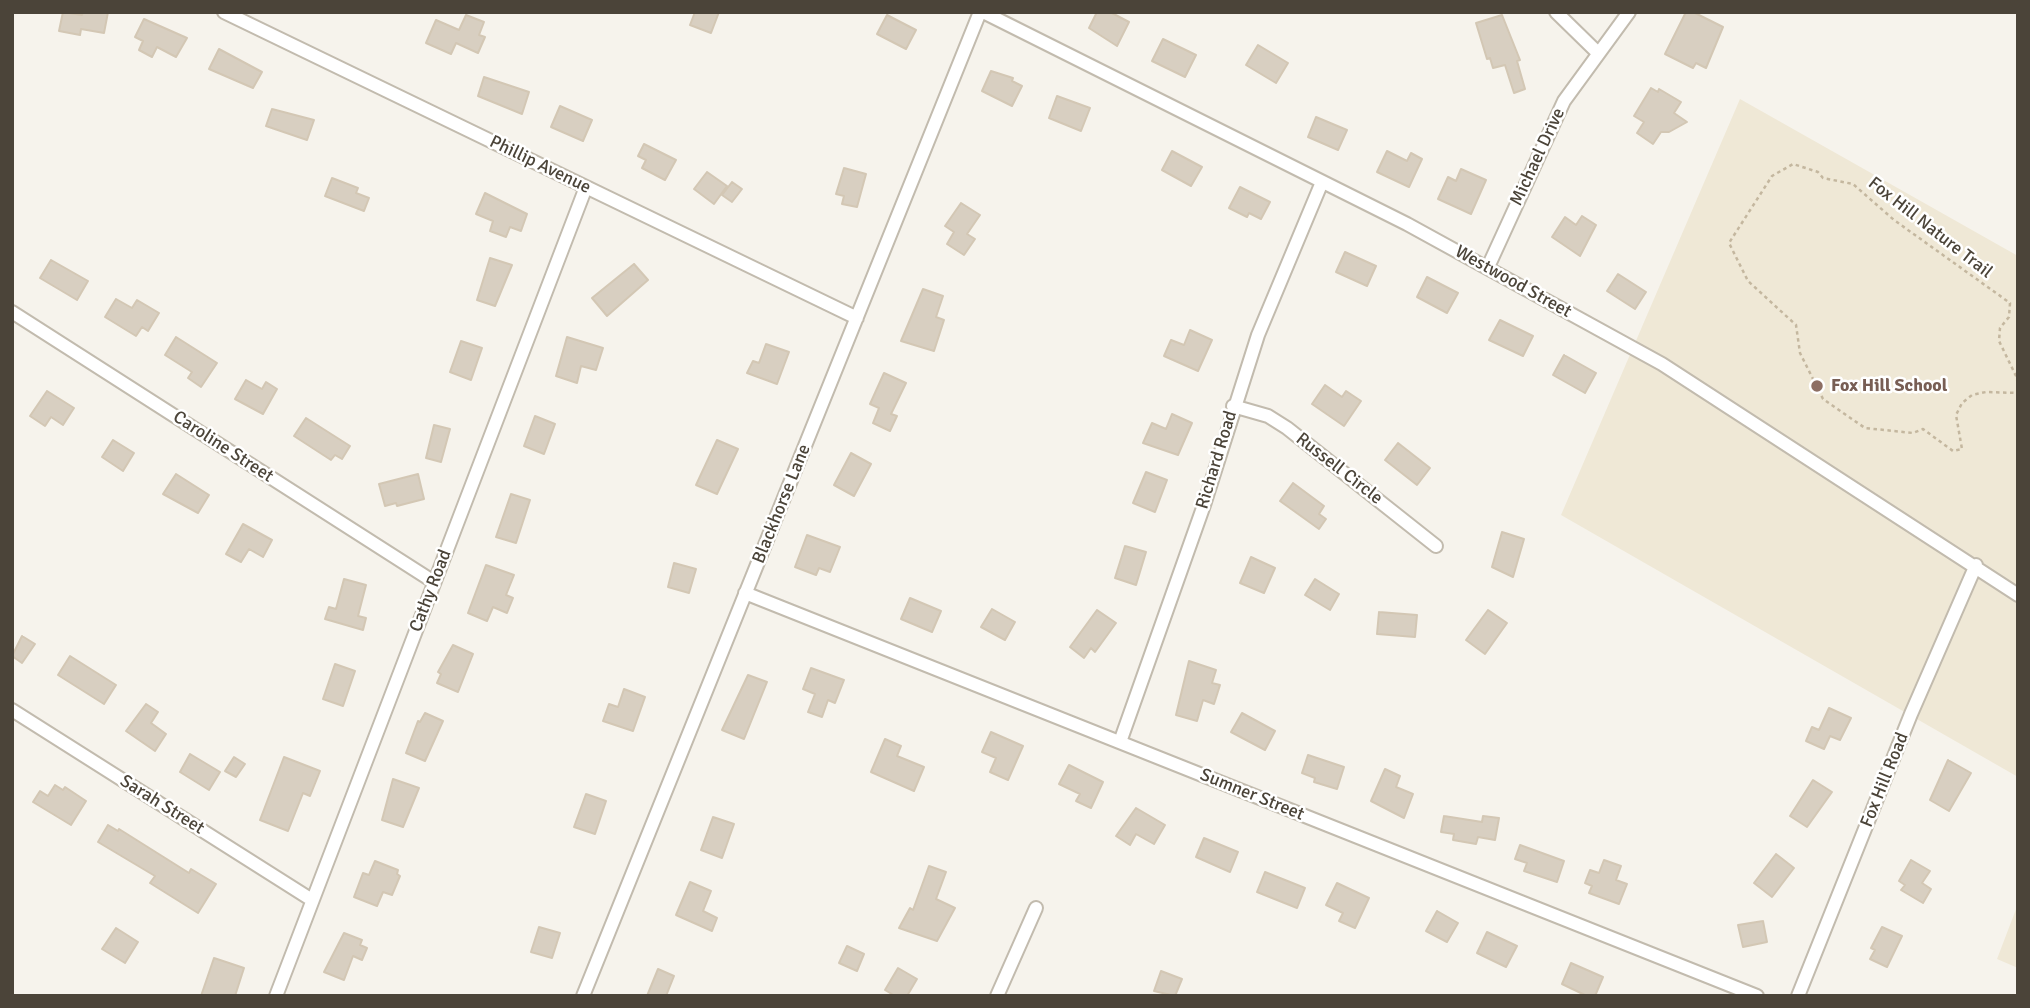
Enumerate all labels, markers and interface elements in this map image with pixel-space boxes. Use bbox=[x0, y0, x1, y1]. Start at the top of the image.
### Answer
street label: Michael Drive bbox=[1506, 105, 1570, 209]
street label: Phillip Avenue bbox=[486, 131, 594, 199]
street label: Fox Hill Nature Trail bbox=[1864, 173, 1996, 283]
street label: Westwood Street bbox=[1451, 241, 1575, 323]
place label: Fox Hill School bbox=[1831, 375, 1947, 397]
marker: Fox Hill School bbox=[1809, 378, 1825, 394]
street label: Caroline Street bbox=[169, 407, 277, 487]
street label: Richard Road bbox=[1192, 408, 1242, 512]
street label: Russell Circle bbox=[1291, 428, 1387, 510]
street label: Blackhorse Lane bbox=[748, 441, 816, 567]
street label: Cathy Road bbox=[405, 547, 457, 635]
street label: Fox Hill Road bbox=[1856, 730, 1914, 830]
street label: Sumner Street bbox=[1197, 764, 1307, 826]
street label: Sarah Street bbox=[116, 771, 208, 839]

